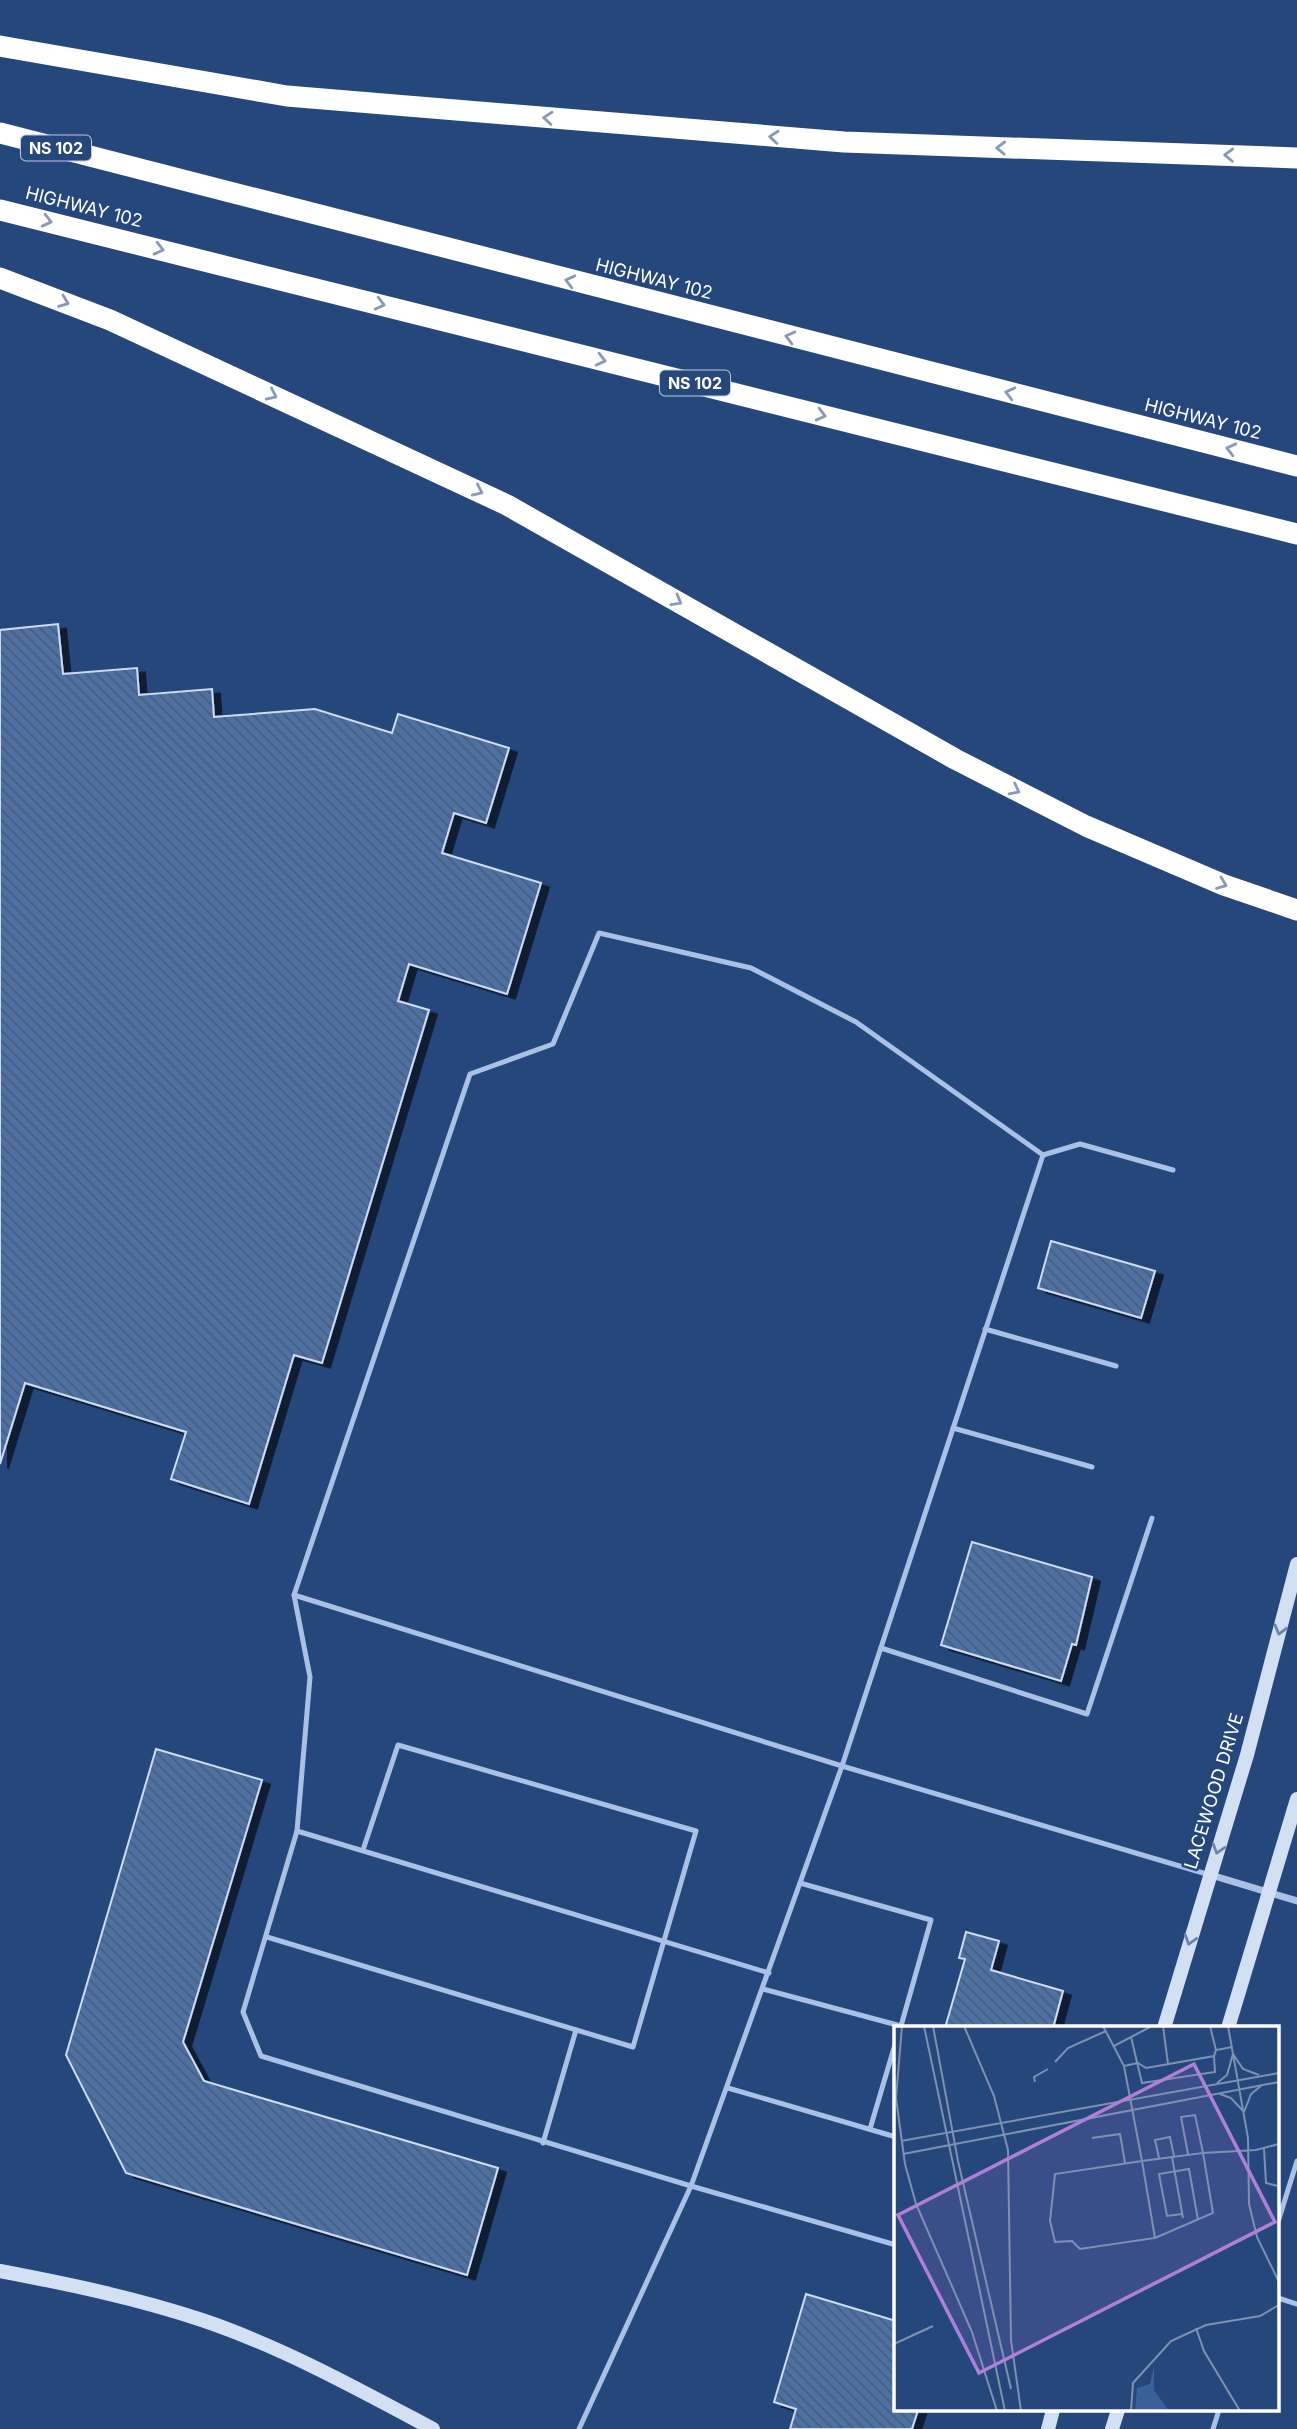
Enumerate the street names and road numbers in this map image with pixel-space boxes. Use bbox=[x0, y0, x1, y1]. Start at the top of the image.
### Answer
road number: NS 102 bbox=[21, 136, 91, 160]
street label: HIGHWAY 102 bbox=[23, 182, 145, 231]
street label: HIGHWAY 102 bbox=[593, 254, 715, 303]
road number: NS 102 bbox=[660, 370, 730, 396]
street label: HIGHWAY 102 bbox=[1142, 394, 1264, 443]
street label: LACEWOOD DRIVE bbox=[1180, 1710, 1247, 1871]

